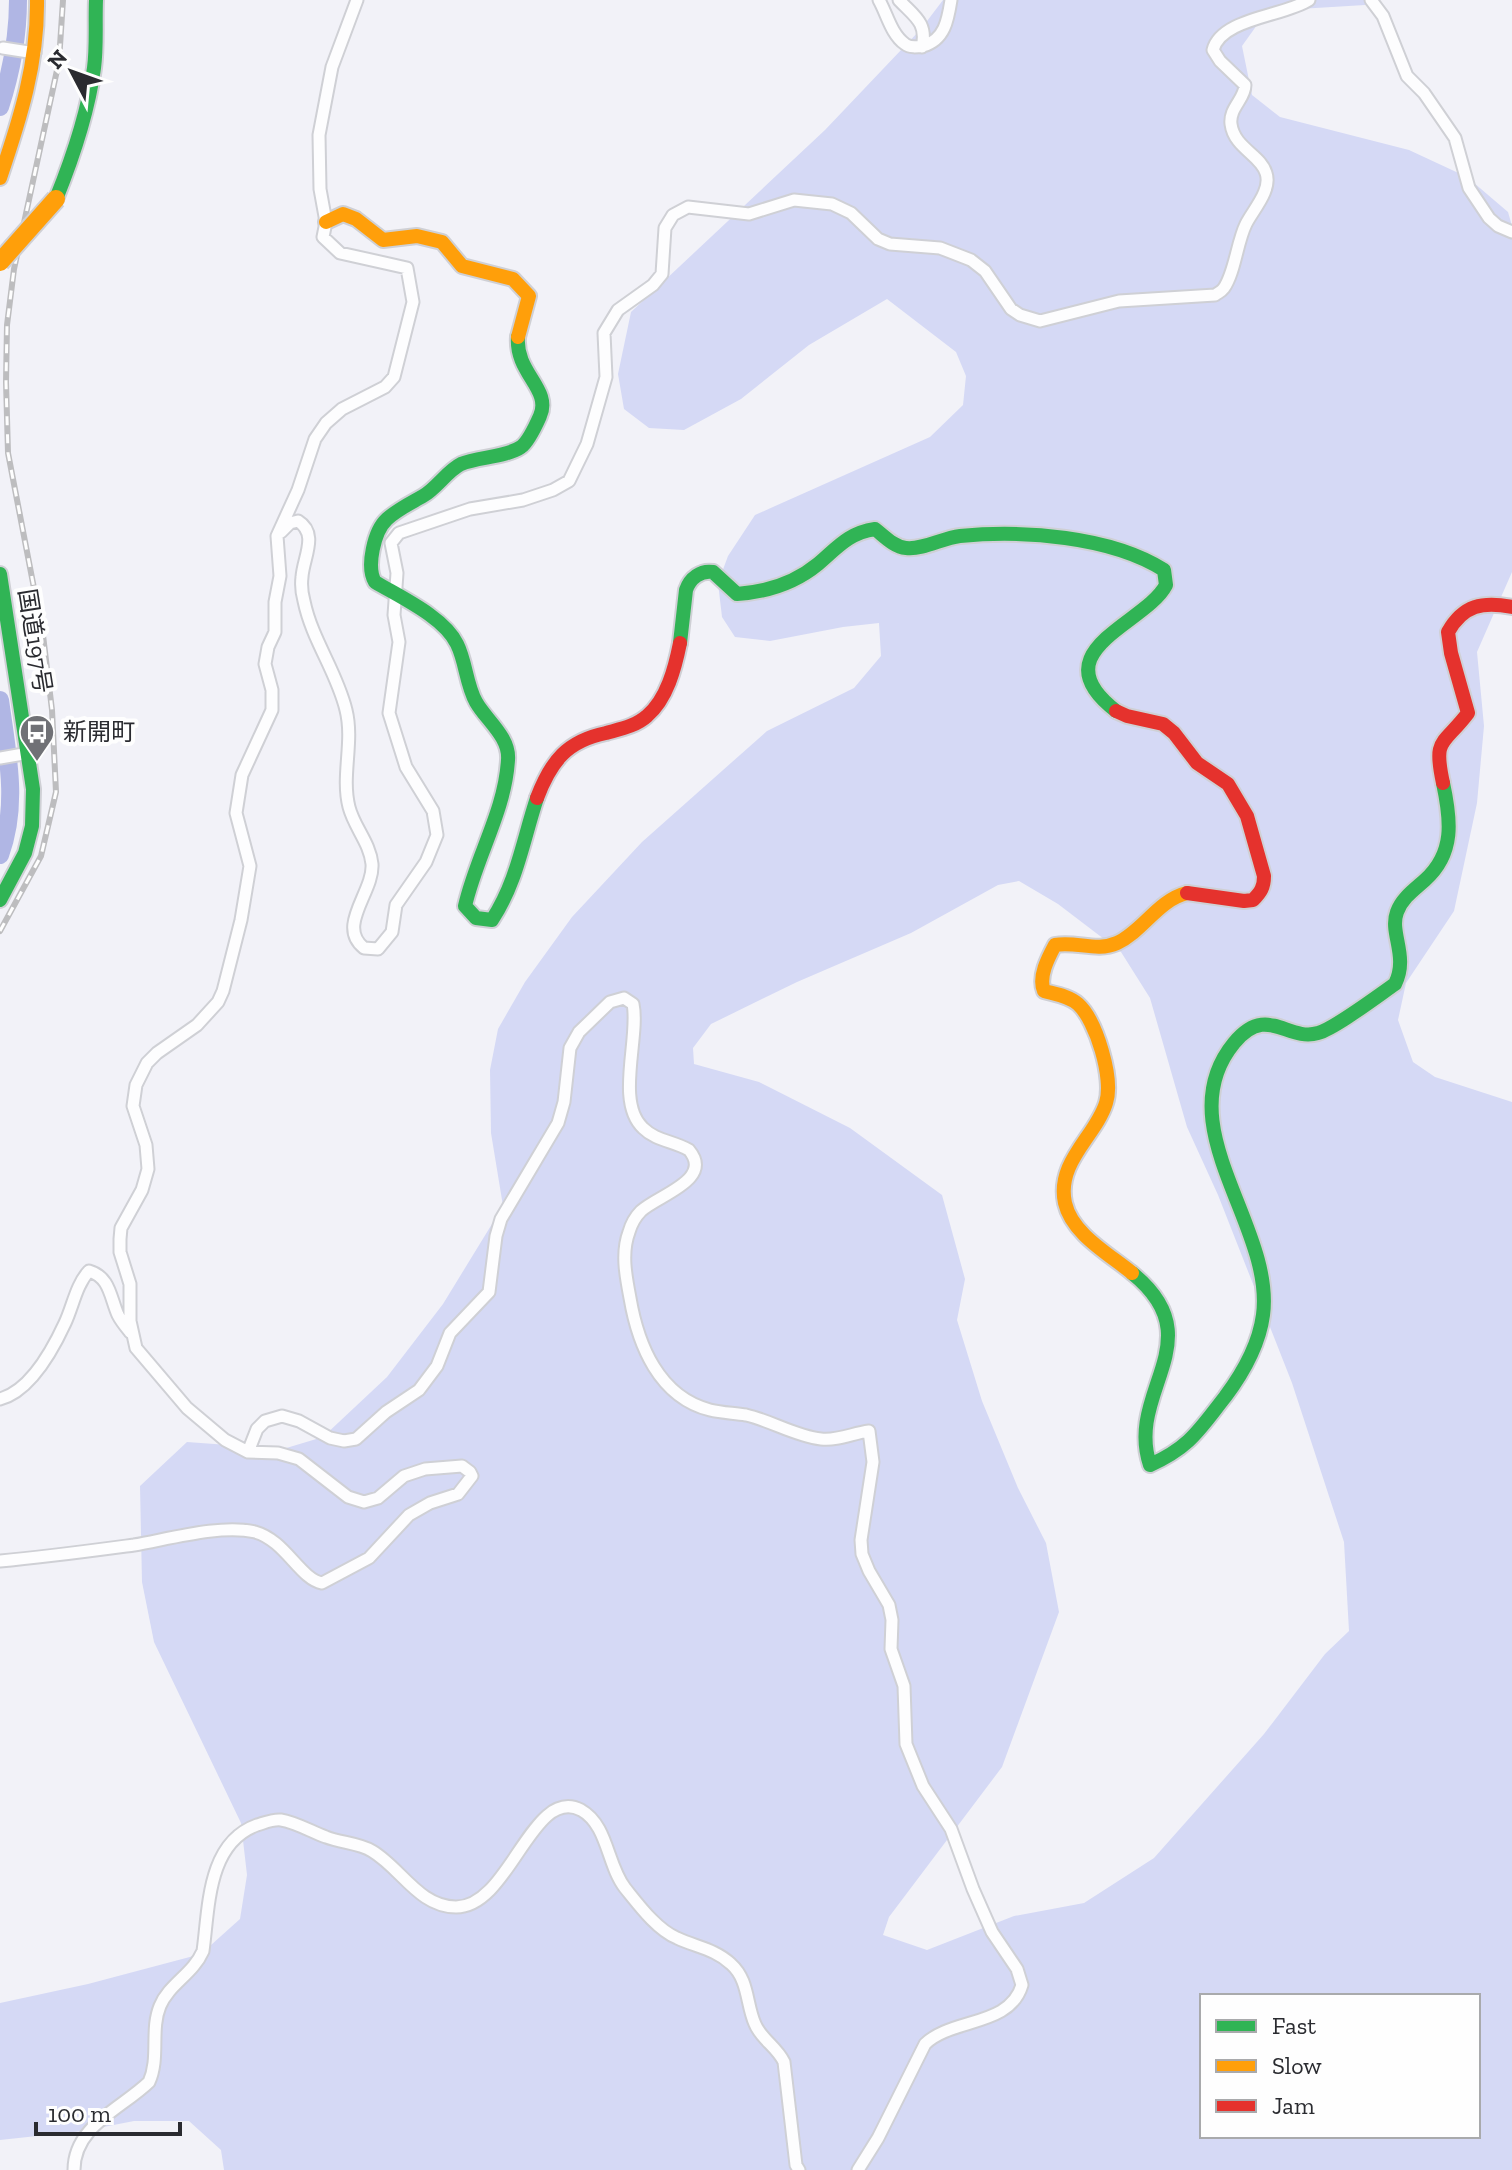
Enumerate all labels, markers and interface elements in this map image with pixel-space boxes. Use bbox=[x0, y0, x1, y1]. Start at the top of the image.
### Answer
north arrow bbox=[32, 32, 112, 112]
text: N bbox=[42, 44, 73, 74]
street label: 国道197号 bbox=[13, 587, 58, 695]
bus stop icon: 新開町 bbox=[18, 713, 56, 763]
place label: 新開町 bbox=[63, 717, 135, 746]
legend bbox=[1200, 1994, 1480, 2138]
text: Fast bbox=[1272, 2011, 1316, 2040]
text: Slow bbox=[1272, 2051, 1322, 2080]
scale bar bbox=[36, 2086, 180, 2136]
text: Jam bbox=[1272, 2091, 1315, 2120]
text: 100 m bbox=[48, 2099, 111, 2128]

